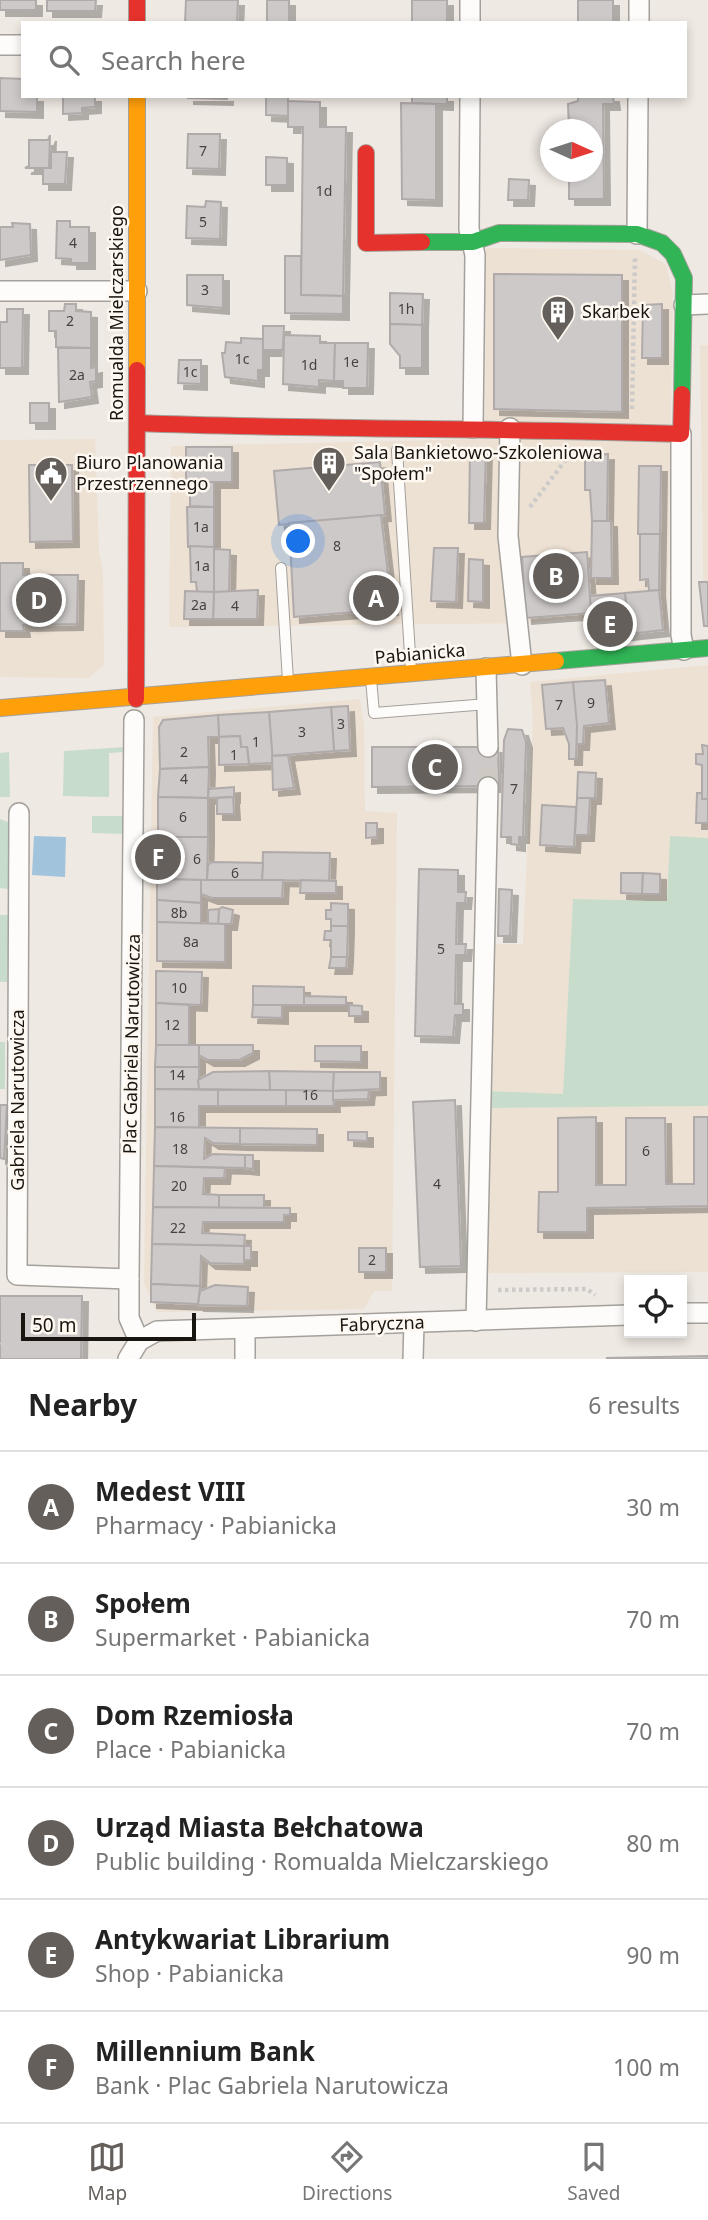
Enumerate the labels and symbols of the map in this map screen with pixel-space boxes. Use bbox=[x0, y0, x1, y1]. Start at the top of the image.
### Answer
north arrow bbox=[540, 119, 603, 182]
house number: 7 bbox=[199, 141, 207, 160]
house number: 1d bbox=[316, 181, 332, 200]
street label: Romualda Mielczarskiego bbox=[104, 205, 128, 421]
house number: 5 bbox=[199, 212, 207, 231]
house number: 4 bbox=[69, 233, 77, 252]
house number: 3 bbox=[201, 280, 209, 299]
building icon: Skarbek bbox=[539, 293, 577, 342]
house number: 1h bbox=[398, 299, 414, 318]
place label: Skarbek bbox=[582, 299, 650, 323]
house number: 2 bbox=[66, 311, 74, 330]
house number: 1c bbox=[235, 349, 250, 368]
house number: 1e bbox=[343, 352, 359, 371]
house number: 1d bbox=[301, 355, 317, 374]
house number: 1c bbox=[183, 362, 198, 381]
house number: 2a bbox=[69, 365, 85, 384]
place label: Sala Bankietowo-Szkoleniowa "Społem" bbox=[354, 440, 603, 485]
building icon: Sala Bankietowo-Szkoleniowa "Społem" bbox=[310, 444, 348, 493]
place label: Biuro Planowania Przestrzennego bbox=[76, 450, 224, 495]
public building icon: Biuro Planowania Przestrzennego bbox=[32, 454, 70, 503]
house number: 1a bbox=[193, 517, 209, 536]
your location bbox=[281, 524, 315, 558]
house number: 8 bbox=[333, 536, 341, 555]
pin: B bbox=[533, 550, 579, 602]
house number: 1a bbox=[194, 556, 210, 575]
pin: A bbox=[353, 572, 399, 624]
pin: D bbox=[16, 574, 62, 626]
house number: 2a bbox=[191, 595, 207, 614]
house number: 4 bbox=[231, 596, 239, 615]
pin: E bbox=[587, 598, 633, 650]
street label: Pabianicka bbox=[374, 637, 466, 669]
house number: 9 bbox=[587, 693, 595, 712]
house number: 7 bbox=[555, 695, 563, 714]
house number: 3 bbox=[337, 714, 345, 733]
house number: 3 bbox=[298, 722, 306, 741]
house number: 1 bbox=[252, 732, 260, 751]
pin: C bbox=[412, 741, 458, 793]
house number: 2 bbox=[180, 742, 188, 761]
house number: 1 bbox=[230, 745, 238, 764]
house number: 4 bbox=[180, 769, 188, 788]
house number: 7 bbox=[510, 779, 518, 798]
house number: 6 bbox=[179, 807, 187, 826]
pin: F bbox=[135, 831, 181, 883]
house number: 6 bbox=[193, 849, 201, 868]
house number: 6 bbox=[231, 863, 239, 882]
house number: 8b bbox=[171, 903, 187, 922]
house number: 8a bbox=[183, 932, 199, 951]
street label: Plac Gabriela Narutowicza bbox=[117, 934, 145, 1154]
house number: 5 bbox=[437, 939, 445, 958]
house number: 10 bbox=[171, 978, 187, 997]
street label: Gabriela Narutowicza bbox=[5, 1009, 29, 1191]
house number: 12 bbox=[164, 1015, 180, 1034]
house number: 14 bbox=[169, 1065, 185, 1084]
house number: 16 bbox=[302, 1085, 318, 1104]
house number: 16 bbox=[169, 1107, 185, 1126]
house number: 18 bbox=[172, 1139, 188, 1158]
house number: 6 bbox=[642, 1141, 650, 1160]
house number: 4 bbox=[433, 1174, 441, 1193]
house number: 20 bbox=[171, 1176, 187, 1195]
house number: 22 bbox=[170, 1218, 186, 1237]
house number: 2 bbox=[368, 1250, 376, 1269]
scale bar bbox=[21, 1310, 196, 1342]
street label: Fabryczna bbox=[339, 1310, 425, 1336]

